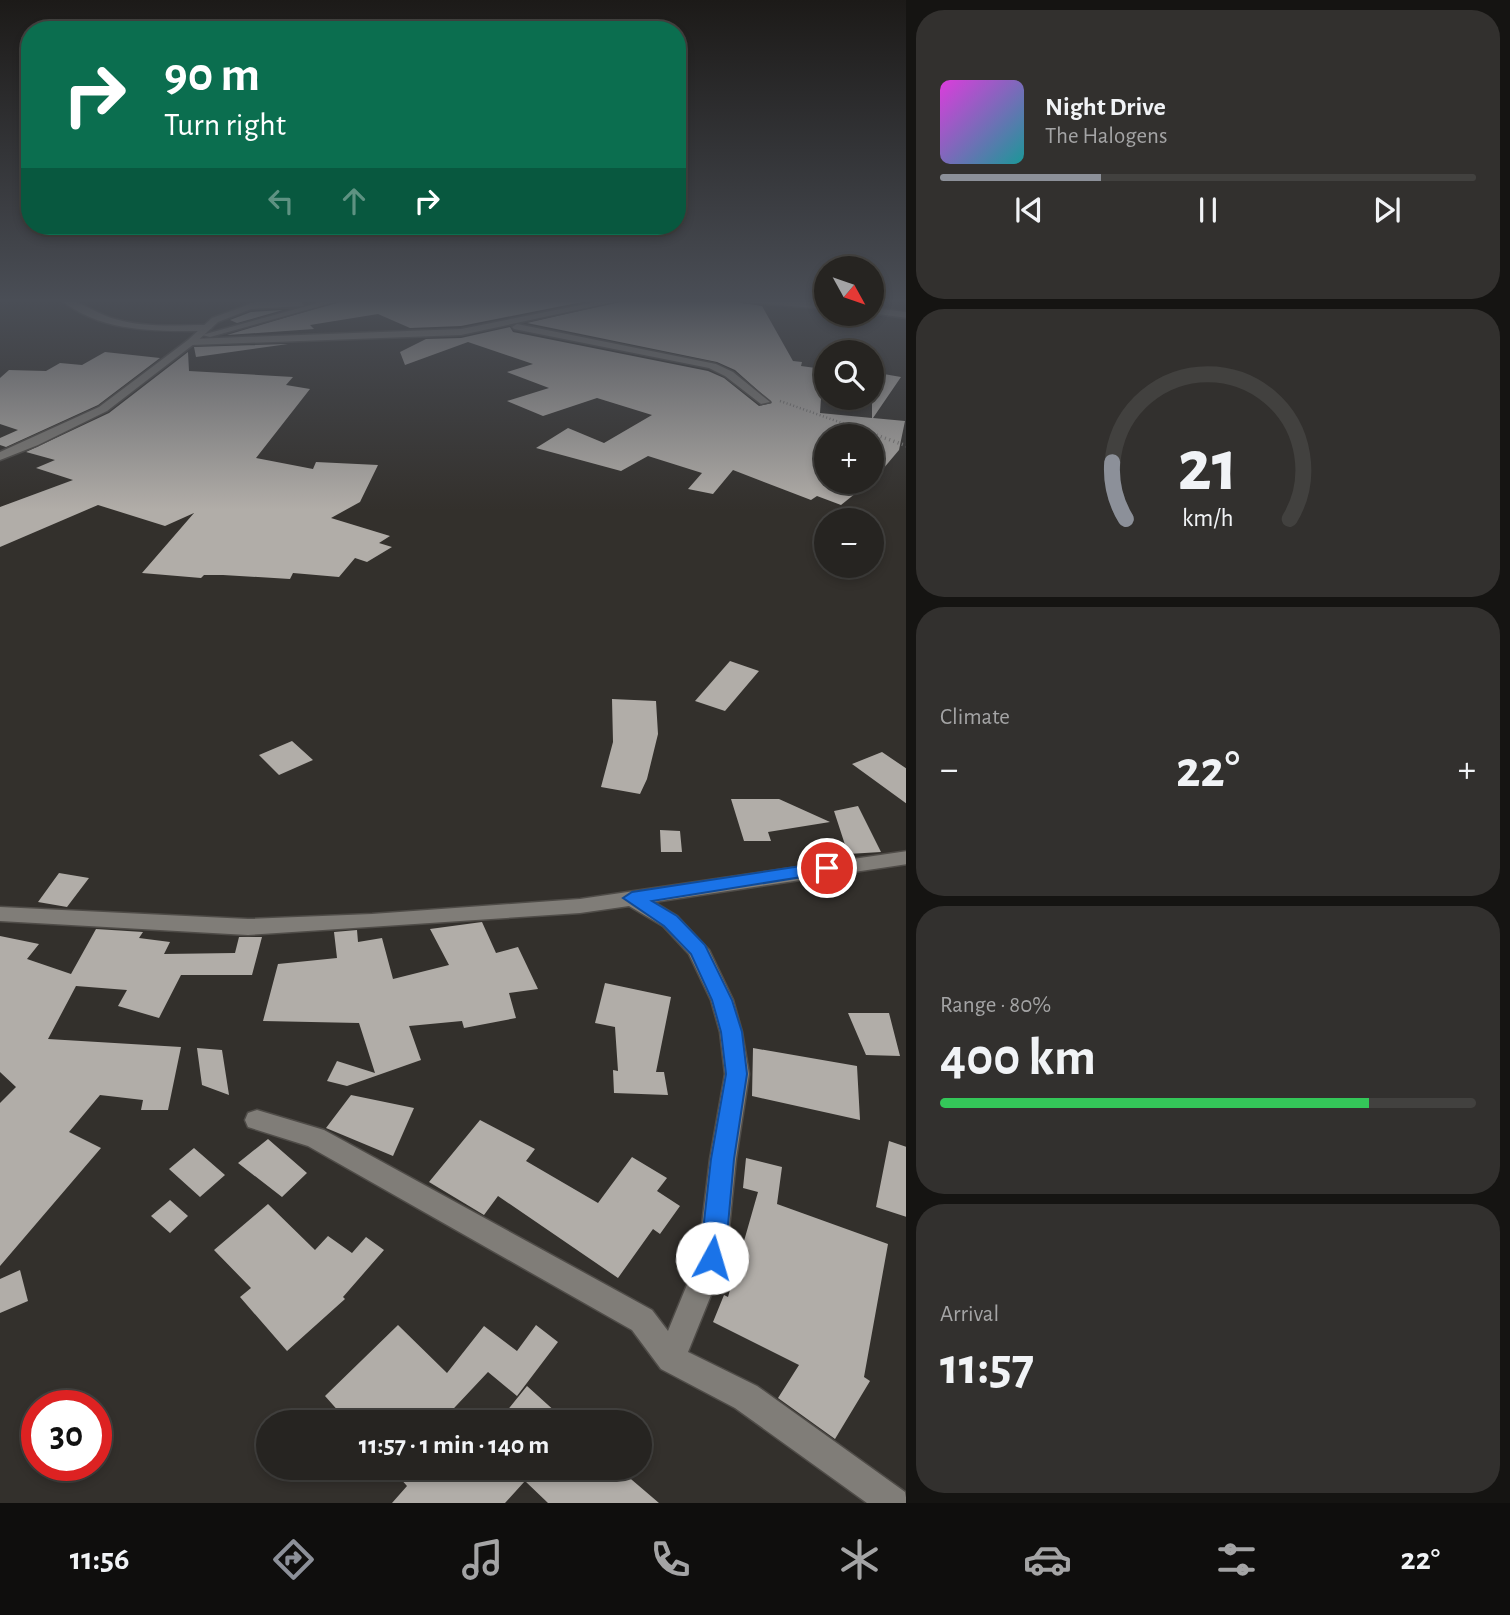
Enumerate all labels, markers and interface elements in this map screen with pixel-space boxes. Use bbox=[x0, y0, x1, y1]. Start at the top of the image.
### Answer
icon: right bbox=[49, 49, 140, 140]
text: 90 m bbox=[164, 51, 260, 100]
text: Night Drive bbox=[1045, 94, 1166, 120]
text: Turn right bbox=[164, 109, 286, 141]
text: The Halogens bbox=[1045, 125, 1167, 148]
icon: left bbox=[262, 182, 300, 220]
icon: ahead bbox=[335, 182, 373, 220]
icon: right bbox=[408, 182, 446, 220]
icon: previous bbox=[1010, 191, 1048, 229]
icon: pause bbox=[1189, 191, 1227, 229]
icon: next bbox=[1368, 191, 1406, 229]
north arrow bbox=[814, 256, 884, 326]
map controls bbox=[814, 256, 884, 578]
button: search bbox=[814, 340, 884, 410]
button: + bbox=[814, 424, 884, 494]
text: 21 bbox=[1178, 431, 1238, 504]
text: km/h bbox=[1182, 506, 1234, 531]
button: − bbox=[814, 508, 884, 578]
text: Climate bbox=[940, 706, 1010, 729]
text: 22° bbox=[1176, 744, 1240, 796]
text: − bbox=[940, 751, 958, 789]
text: + bbox=[1458, 751, 1476, 789]
pin bbox=[797, 838, 857, 898]
icon: arrive bbox=[808, 849, 846, 887]
text: Range · 80% bbox=[940, 994, 1051, 1017]
text: 400 km bbox=[940, 1032, 1096, 1084]
position arrow bbox=[675, 1221, 749, 1295]
text: Arrival bbox=[940, 1303, 999, 1326]
text: 11:57 bbox=[940, 1341, 1034, 1393]
speed limit sign: 30 bbox=[21, 1390, 112, 1481]
text: 11:57 · 1 min · 140 m bbox=[359, 1432, 549, 1458]
icon: directions bbox=[269, 1535, 318, 1584]
icon: music bbox=[458, 1535, 507, 1584]
icon: phone bbox=[646, 1535, 695, 1584]
icon: climate bbox=[835, 1535, 884, 1584]
icon: car bbox=[1023, 1535, 1072, 1584]
icon: filters bbox=[1212, 1535, 1261, 1584]
text: 11:56 bbox=[70, 1543, 129, 1575]
text: 22° bbox=[1401, 1543, 1440, 1575]

